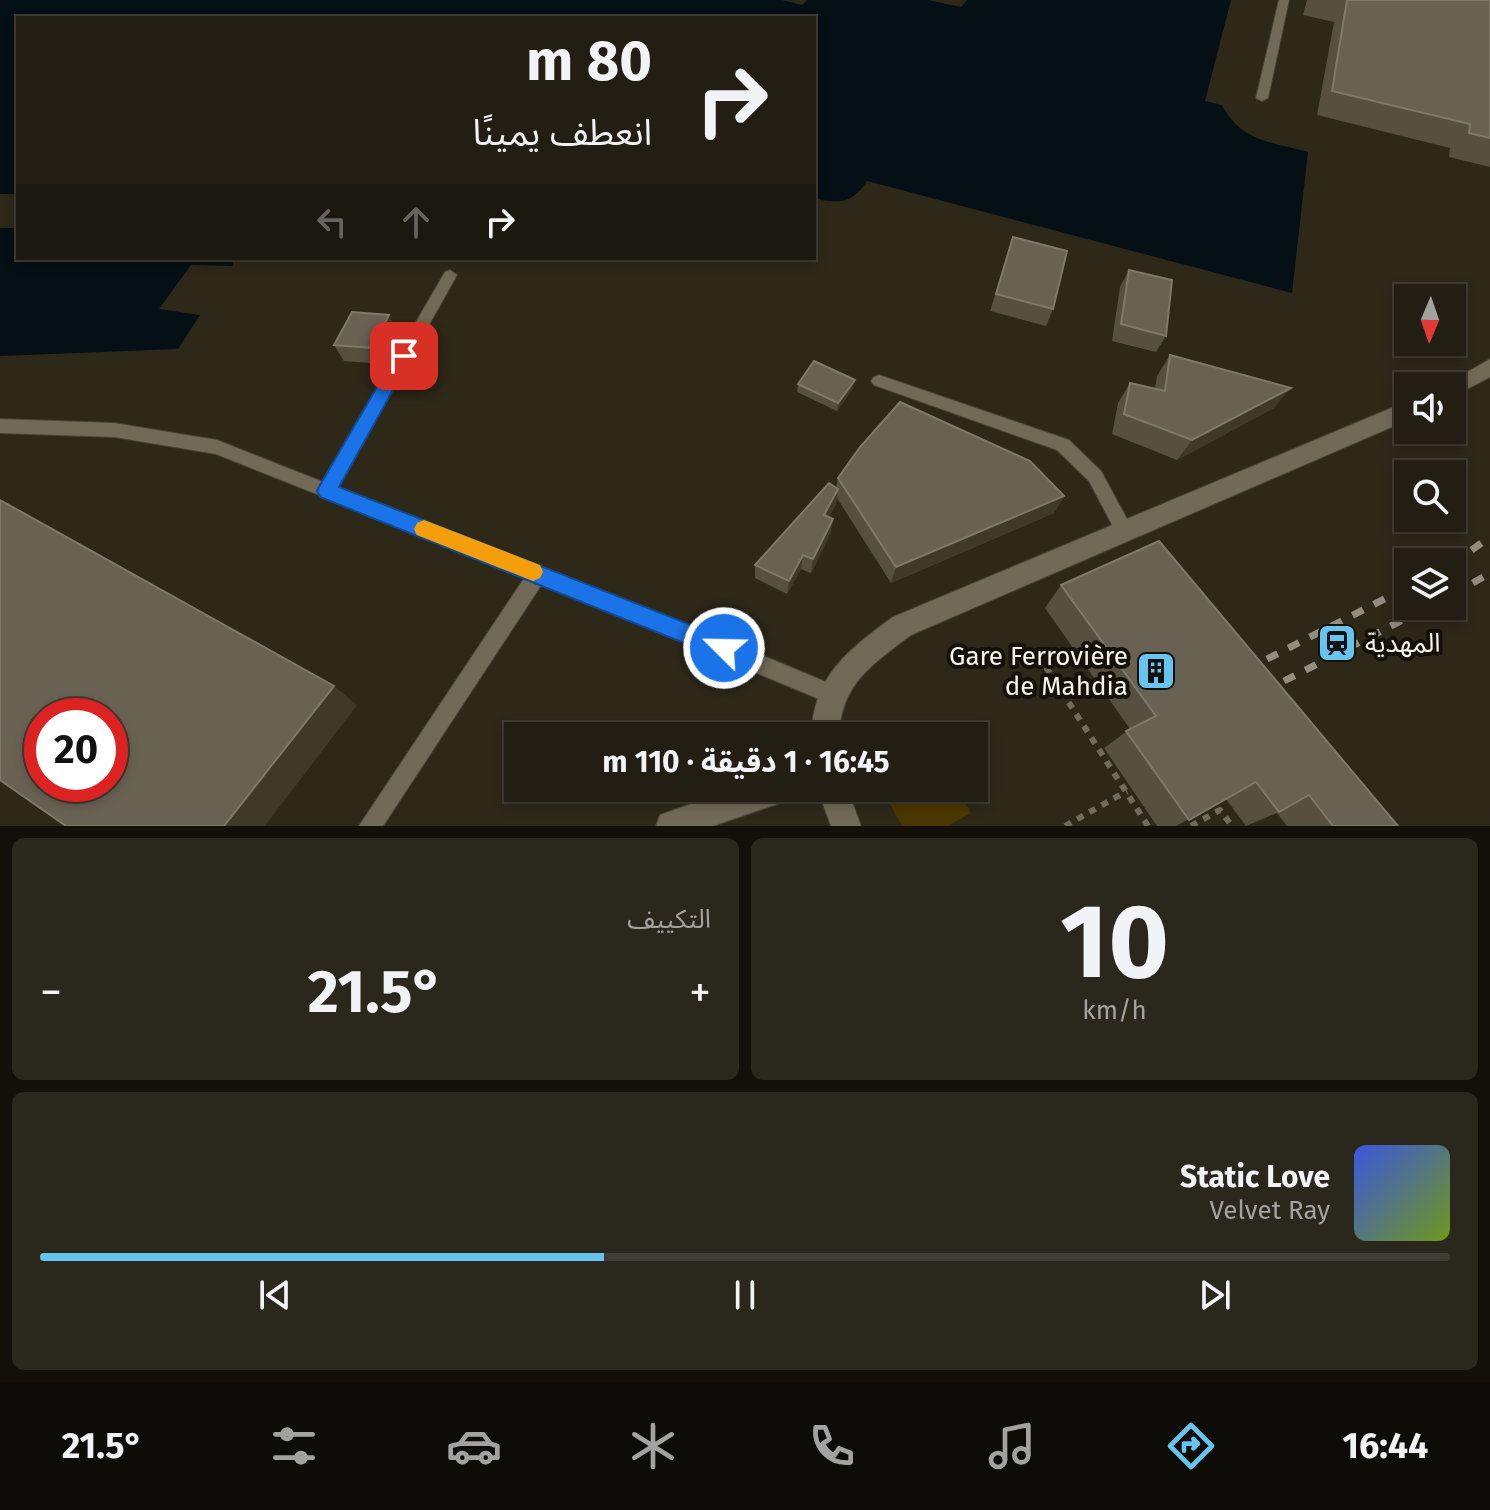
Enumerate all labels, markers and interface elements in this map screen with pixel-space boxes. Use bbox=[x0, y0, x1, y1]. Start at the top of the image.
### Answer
text: 80 m bbox=[526, 28, 652, 95]
icon: right bbox=[680, 48, 784, 152]
text: انعطف يمينًا bbox=[473, 111, 652, 155]
icon: left bbox=[310, 200, 354, 244]
icon: ahead bbox=[394, 200, 438, 244]
icon: right bbox=[478, 200, 522, 244]
north arrow bbox=[1394, 284, 1466, 356]
map controls bbox=[1394, 284, 1466, 620]
pin bbox=[370, 322, 438, 390]
icon: arrive bbox=[382, 334, 426, 378]
button: sound bbox=[1394, 372, 1466, 444]
button: search bbox=[1394, 460, 1466, 532]
button: layers bbox=[1394, 548, 1466, 620]
position arrow bbox=[682, 606, 766, 690]
station icon: المهدية bbox=[1316, 622, 1358, 664]
place label: المهدية bbox=[1365, 628, 1440, 659]
place label: Gare Ferrovière de Mahdia bbox=[949, 641, 1128, 702]
building icon: Gare Ferrovière de Mahdia bbox=[1135, 650, 1177, 692]
speed limit sign: 20 bbox=[24, 698, 128, 802]
text: 16:45 · 1 دقيقة · 110 m bbox=[602, 744, 890, 780]
text: 10 bbox=[1060, 880, 1169, 1005]
text: التكييف bbox=[627, 904, 711, 935]
text: 21.5° bbox=[308, 956, 443, 1028]
text: − bbox=[40, 966, 62, 1019]
text: + bbox=[689, 966, 711, 1019]
text: km/h bbox=[1082, 995, 1147, 1026]
text: Static Love bbox=[1180, 1159, 1330, 1195]
text: Velvet Ray bbox=[1210, 1195, 1330, 1226]
icon: previous bbox=[253, 1273, 297, 1317]
icon: pause bbox=[723, 1273, 767, 1317]
icon: next bbox=[1193, 1273, 1237, 1317]
icon: filters bbox=[266, 1418, 322, 1474]
icon: car bbox=[446, 1418, 502, 1474]
icon: climate bbox=[625, 1418, 681, 1474]
icon: phone bbox=[804, 1418, 860, 1474]
icon: music bbox=[984, 1418, 1040, 1474]
icon: directions bbox=[1163, 1418, 1219, 1474]
text: 21.5° bbox=[62, 1424, 143, 1468]
text: 16:44 bbox=[1342, 1424, 1428, 1468]

